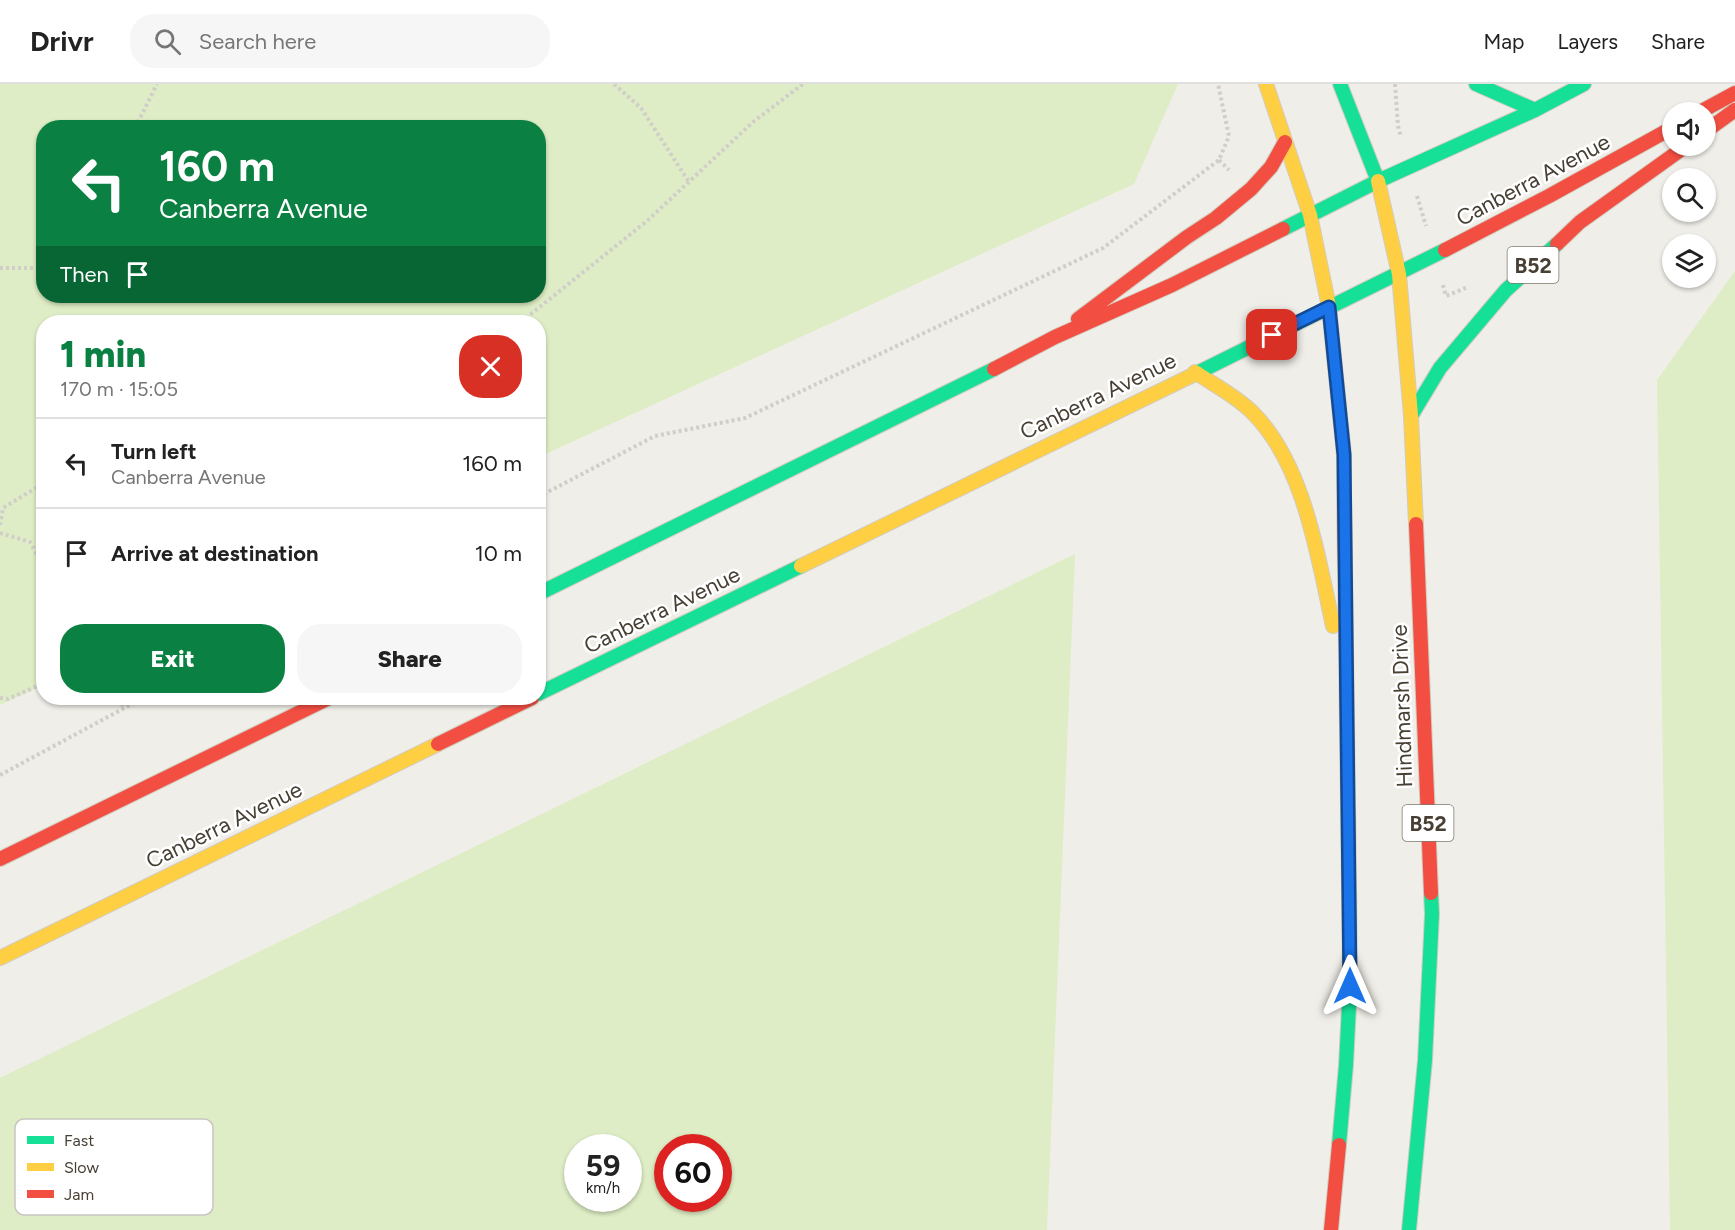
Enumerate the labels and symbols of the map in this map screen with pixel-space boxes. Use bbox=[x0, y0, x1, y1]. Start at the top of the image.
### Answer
street label: Canberra Avenue bbox=[1452, 128, 1614, 232]
road number: B52 bbox=[1508, 247, 1558, 283]
pin bbox=[1246, 309, 1297, 360]
street label: Canberra Avenue bbox=[1016, 347, 1180, 445]
street label: Canberra Avenue bbox=[580, 561, 744, 659]
street label: Hindmarsh Drive bbox=[1386, 624, 1418, 788]
street label: Canberra Avenue bbox=[142, 776, 306, 874]
road number: B52 bbox=[1402, 805, 1454, 841]
position arrow bbox=[1318, 954, 1382, 1018]
legend bbox=[15, 1119, 213, 1215]
text: Fast bbox=[64, 1131, 94, 1150]
speed limit sign: 60 bbox=[654, 1134, 732, 1212]
text: Slow bbox=[64, 1158, 99, 1177]
text: Jam bbox=[64, 1185, 94, 1204]

